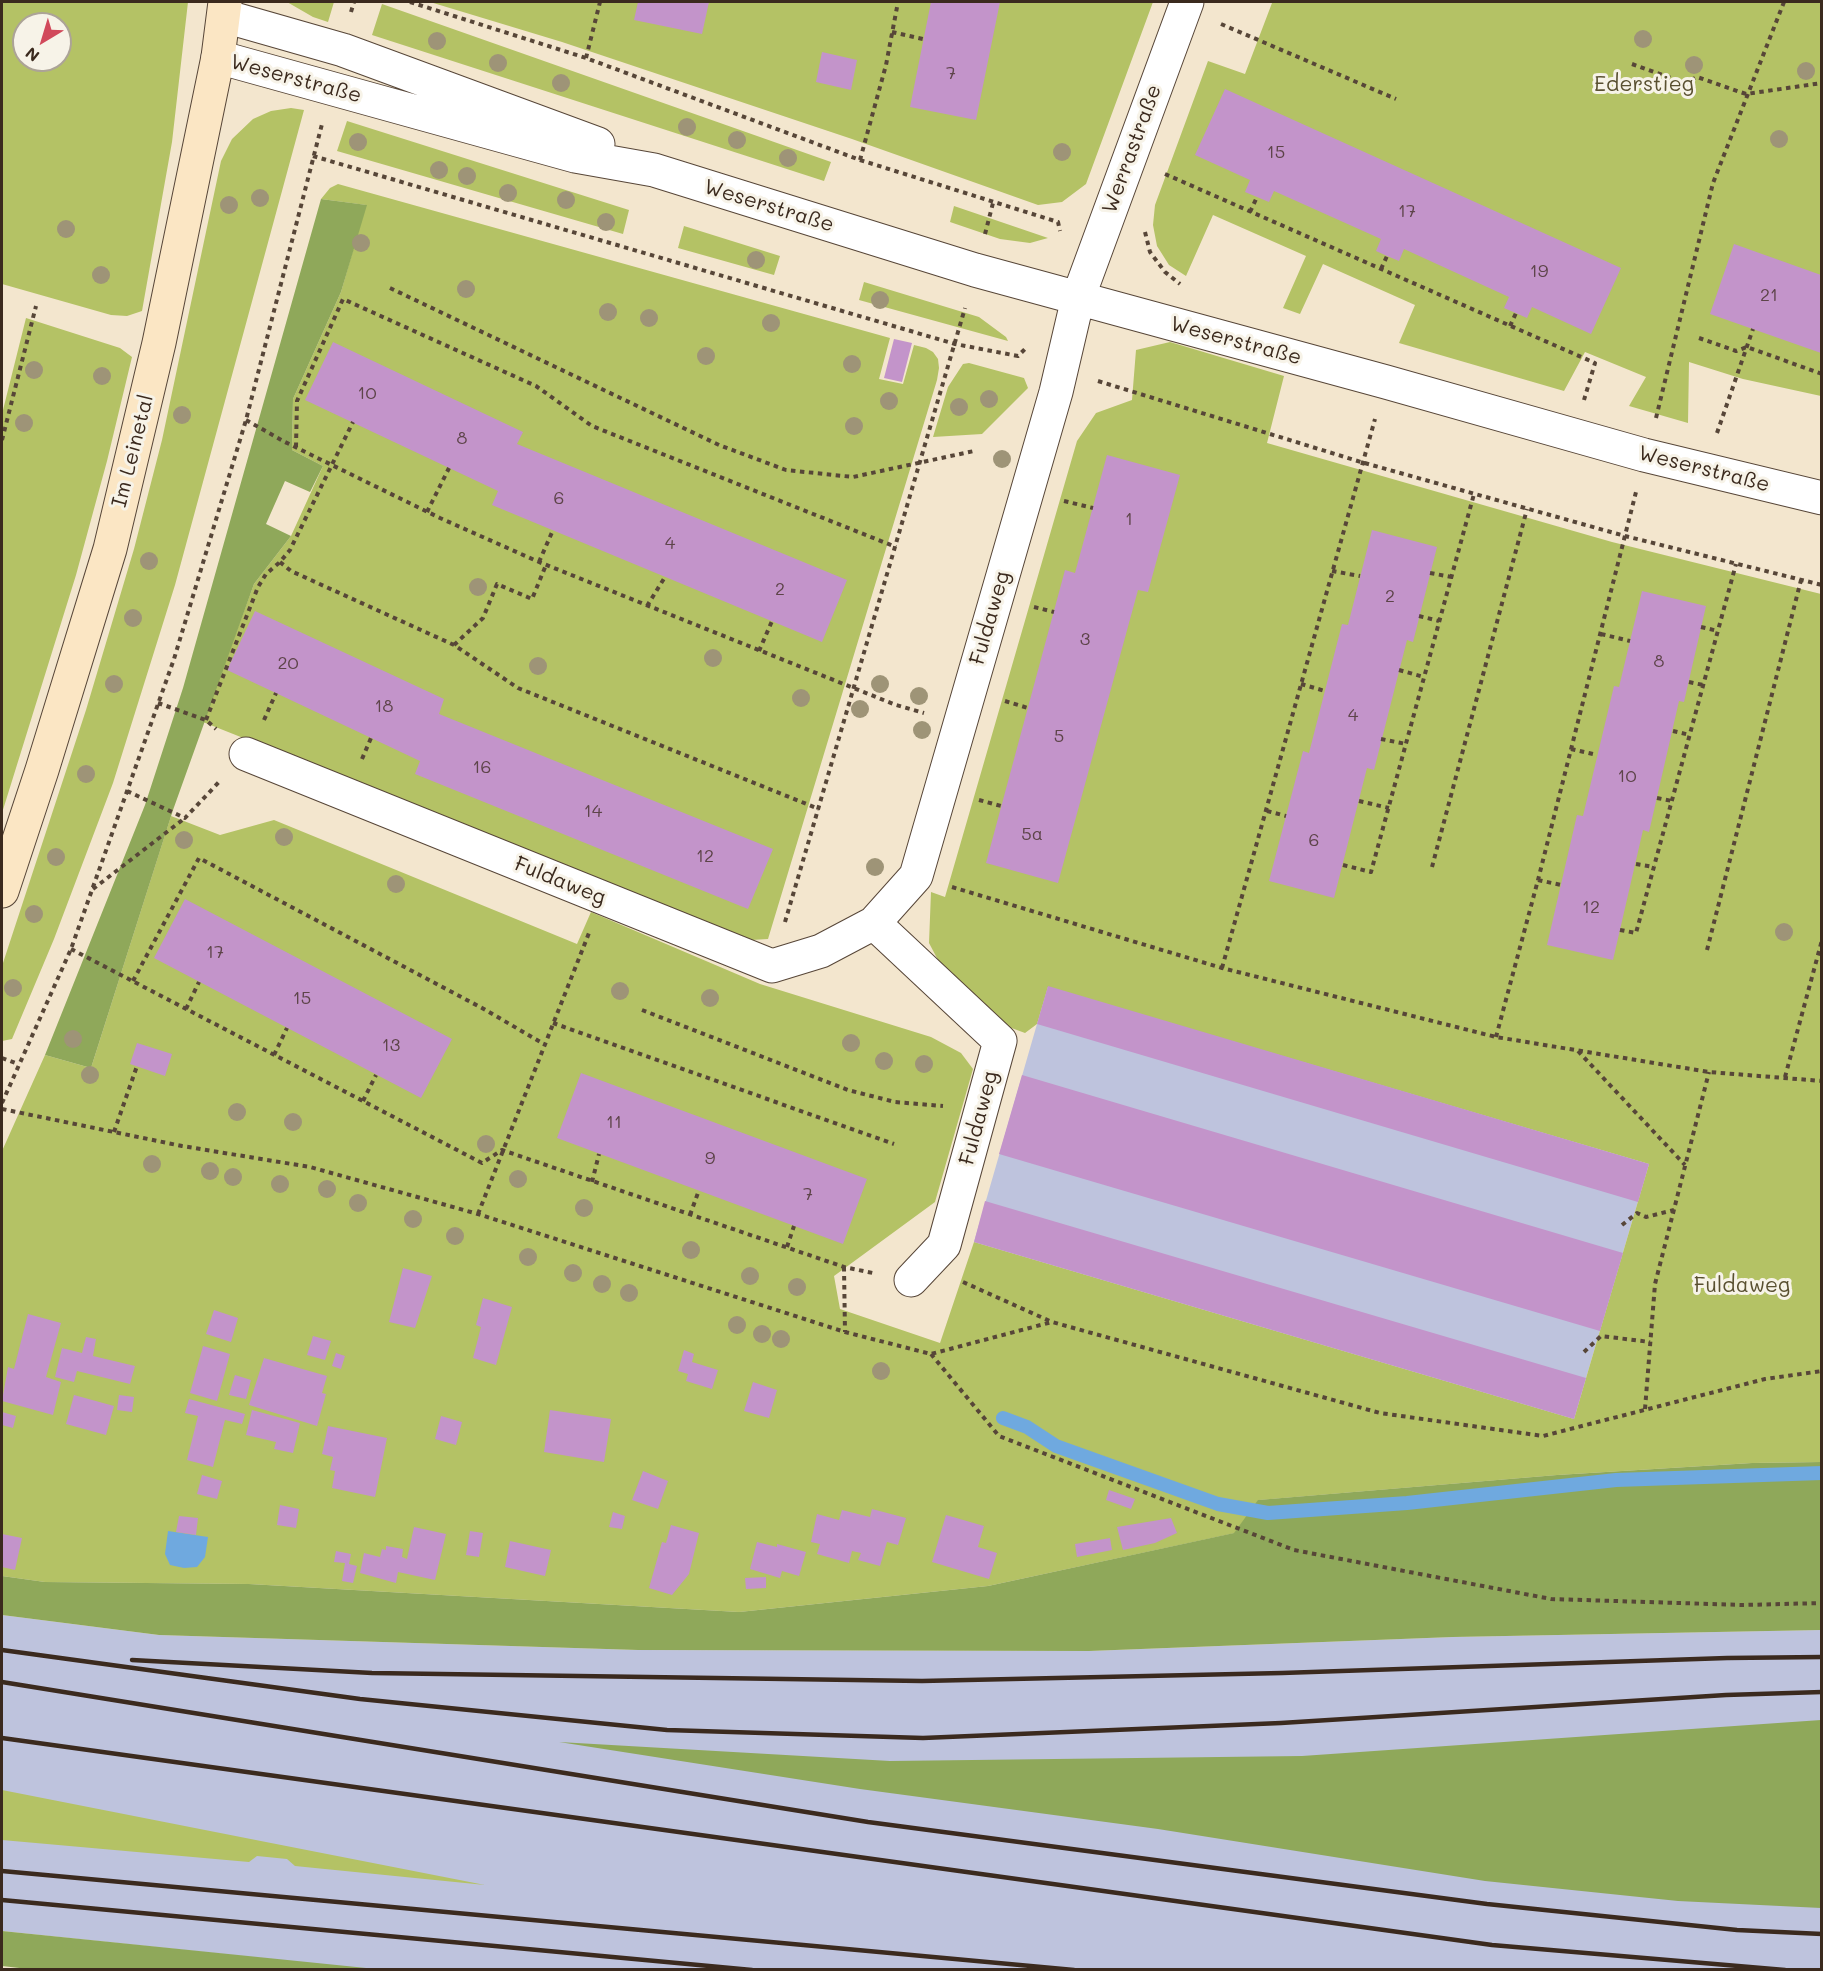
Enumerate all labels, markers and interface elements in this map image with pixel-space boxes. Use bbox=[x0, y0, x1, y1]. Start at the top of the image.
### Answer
north arrow bbox=[12, 12, 72, 72]
text: N bbox=[21, 43, 43, 67]
street label: Weserstraße bbox=[228, 49, 364, 109]
house number: 7 bbox=[946, 62, 956, 84]
park label: Ederstieg bbox=[1594, 72, 1694, 98]
street label: Werrastraße bbox=[1097, 81, 1167, 217]
house number: 15 bbox=[1267, 141, 1285, 163]
street label: Weserstraße bbox=[701, 174, 837, 238]
house number: 17 bbox=[1398, 200, 1416, 222]
house number: 19 bbox=[1530, 260, 1548, 282]
house number: 21 bbox=[1760, 284, 1778, 306]
street label: Weserstraße bbox=[1168, 311, 1304, 371]
house number: 10 bbox=[357, 382, 377, 404]
street label: Im Leinetal bbox=[107, 392, 159, 510]
house number: 8 bbox=[457, 427, 467, 449]
street label: Weserstraße bbox=[1636, 440, 1772, 498]
house number: 6 bbox=[554, 487, 564, 509]
house number: 1 bbox=[1125, 508, 1133, 530]
house number: 4 bbox=[665, 532, 675, 554]
street label: Fuldaweg bbox=[965, 568, 1015, 668]
house number: 2 bbox=[775, 578, 785, 600]
house number: 2 bbox=[1385, 585, 1395, 607]
house number: 3 bbox=[1080, 628, 1090, 650]
house number: 8 bbox=[1654, 650, 1664, 672]
house number: 20 bbox=[277, 652, 299, 674]
house number: 18 bbox=[375, 695, 393, 717]
house number: 4 bbox=[1348, 704, 1358, 726]
house number: 5 bbox=[1054, 725, 1064, 747]
house number: 16 bbox=[473, 756, 491, 778]
house number: 10 bbox=[1617, 765, 1637, 787]
house number: 14 bbox=[584, 800, 602, 822]
house number: 5a bbox=[1021, 823, 1043, 845]
house number: 6 bbox=[1309, 829, 1319, 851]
house number: 12 bbox=[696, 845, 714, 867]
street label: Fuldaweg bbox=[511, 851, 609, 911]
house number: 12 bbox=[1582, 896, 1600, 918]
house number: 17 bbox=[206, 941, 224, 963]
house number: 15 bbox=[293, 987, 311, 1009]
house number: 13 bbox=[382, 1034, 400, 1056]
street label: Fuldaweg bbox=[954, 1068, 1004, 1168]
house number: 11 bbox=[606, 1111, 622, 1133]
house number: 9 bbox=[705, 1147, 715, 1169]
house number: 7 bbox=[803, 1183, 813, 1205]
park label: Fuldaweg bbox=[1694, 1273, 1790, 1299]

